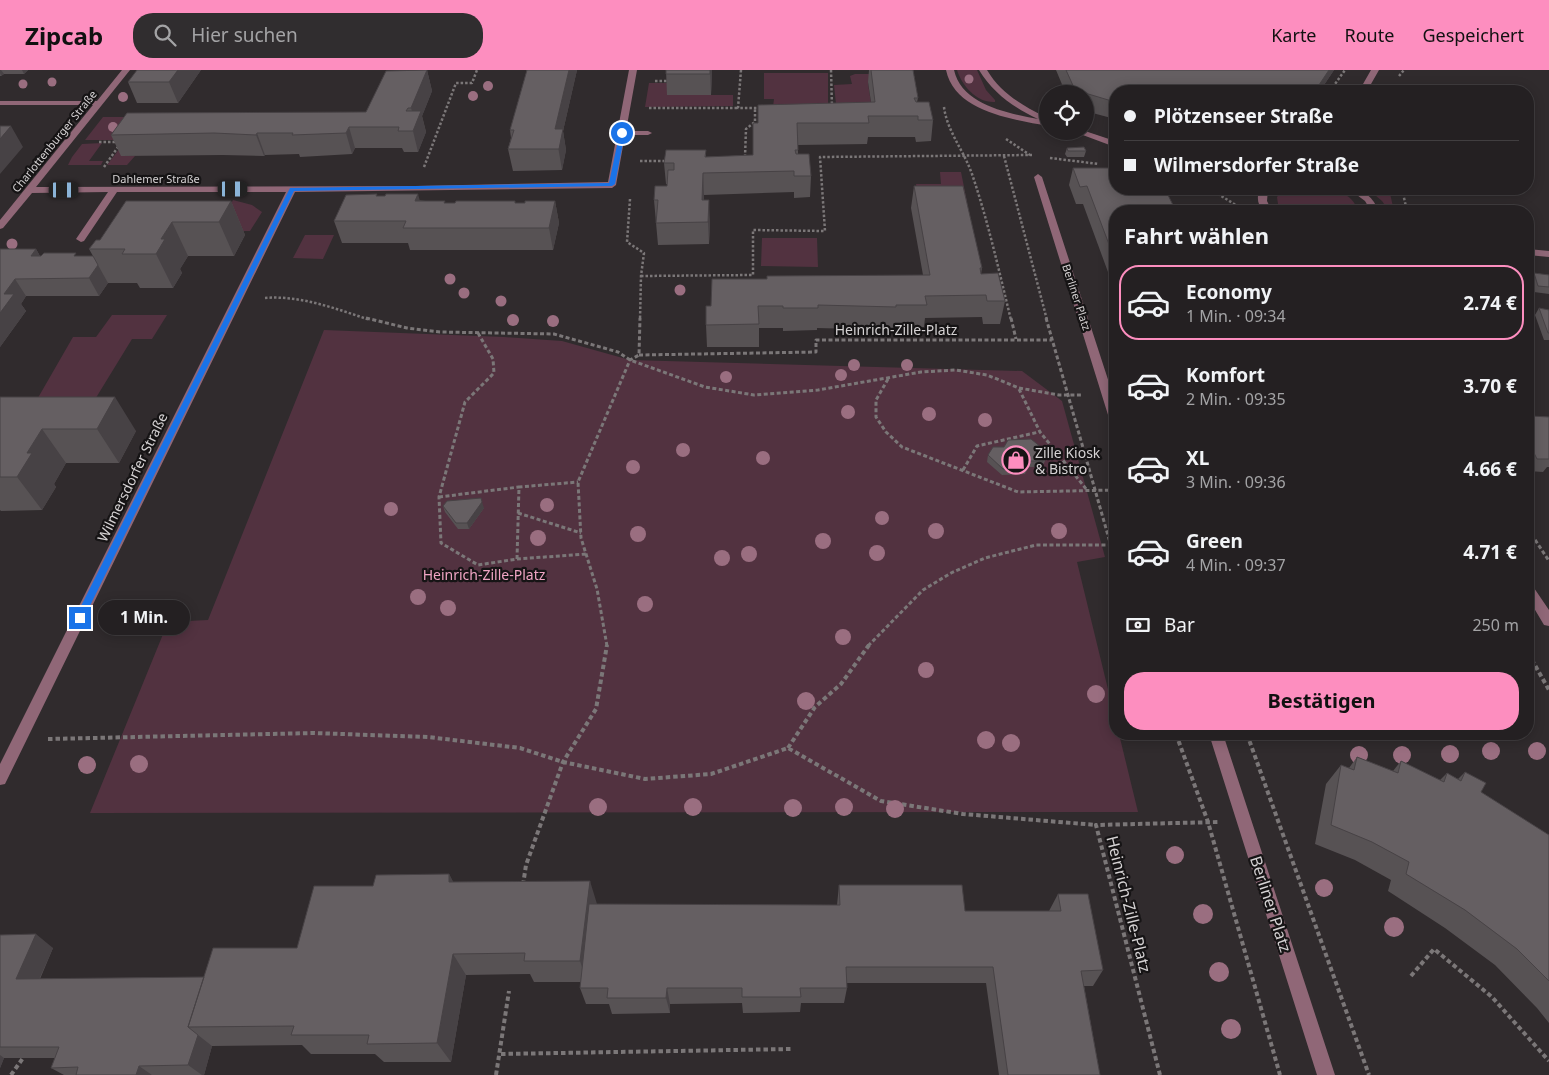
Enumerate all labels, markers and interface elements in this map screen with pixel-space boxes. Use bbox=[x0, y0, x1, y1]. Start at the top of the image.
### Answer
search box bbox=[133, 13, 483, 58]
text: Zipcab bbox=[25, 19, 103, 52]
icon: search bbox=[151, 21, 179, 49]
text: Hier suchen bbox=[191, 22, 298, 48]
text: Karte bbox=[1271, 23, 1317, 47]
text: Route bbox=[1345, 23, 1394, 47]
text: Gespeichert bbox=[1422, 23, 1524, 47]
map controls bbox=[1039, 85, 1094, 140]
button: locate bbox=[1039, 85, 1094, 140]
street label: Charlottenburger Straße bbox=[8, 87, 100, 195]
text: Plötzenseer Straße bbox=[1154, 103, 1333, 129]
route start bbox=[611, 122, 633, 144]
text: Wilmersdorfer Straße bbox=[1154, 152, 1359, 178]
street label: Dahlemer Straße bbox=[112, 171, 200, 186]
car bbox=[218, 182, 248, 197]
car bbox=[49, 183, 79, 198]
text: Fahrt wählen bbox=[1124, 220, 1269, 250]
street label: Berliner Platz bbox=[1059, 262, 1095, 332]
text: Economy bbox=[1186, 279, 1272, 305]
icon: car bbox=[1126, 280, 1171, 325]
text: 2.74 € bbox=[1463, 290, 1517, 316]
text: 1 Min. · 09:34 bbox=[1186, 305, 1286, 327]
street label: Heinrich-Zille-Platz bbox=[835, 320, 958, 339]
text: Komfort bbox=[1186, 362, 1265, 388]
icon: car bbox=[1126, 363, 1171, 408]
text: 3.70 € bbox=[1463, 373, 1517, 399]
text: 2 Min. · 09:35 bbox=[1186, 388, 1286, 410]
street label: Wilmersdorfer Straße bbox=[92, 409, 172, 545]
place label: Zille Kiosk & Bistro bbox=[1035, 443, 1101, 478]
shop icon: Zille Kiosk & Bistro bbox=[1001, 445, 1031, 475]
text: XL bbox=[1186, 445, 1209, 471]
icon: car bbox=[1126, 446, 1171, 491]
text: 4.66 € bbox=[1463, 456, 1517, 482]
text: 3 Min. · 09:36 bbox=[1186, 471, 1286, 493]
text: Green bbox=[1186, 528, 1243, 554]
icon: car bbox=[1126, 529, 1171, 574]
text: 4.71 € bbox=[1463, 539, 1517, 565]
text: 4 Min. · 09:37 bbox=[1186, 554, 1286, 576]
park label: Heinrich-Zille-Platz bbox=[423, 565, 546, 584]
callout: 1 Min. bbox=[98, 600, 190, 636]
text: 1 Min. bbox=[120, 606, 168, 628]
route end bbox=[69, 607, 91, 629]
icon: cash bbox=[1124, 611, 1152, 639]
text: Bar bbox=[1164, 612, 1195, 638]
text: 250 m bbox=[1472, 614, 1519, 636]
button: Bestätigen bbox=[1124, 672, 1519, 730]
street label: Heinrich-Zille-Platz bbox=[1101, 833, 1157, 975]
street label: Berliner Platz bbox=[1245, 853, 1297, 955]

